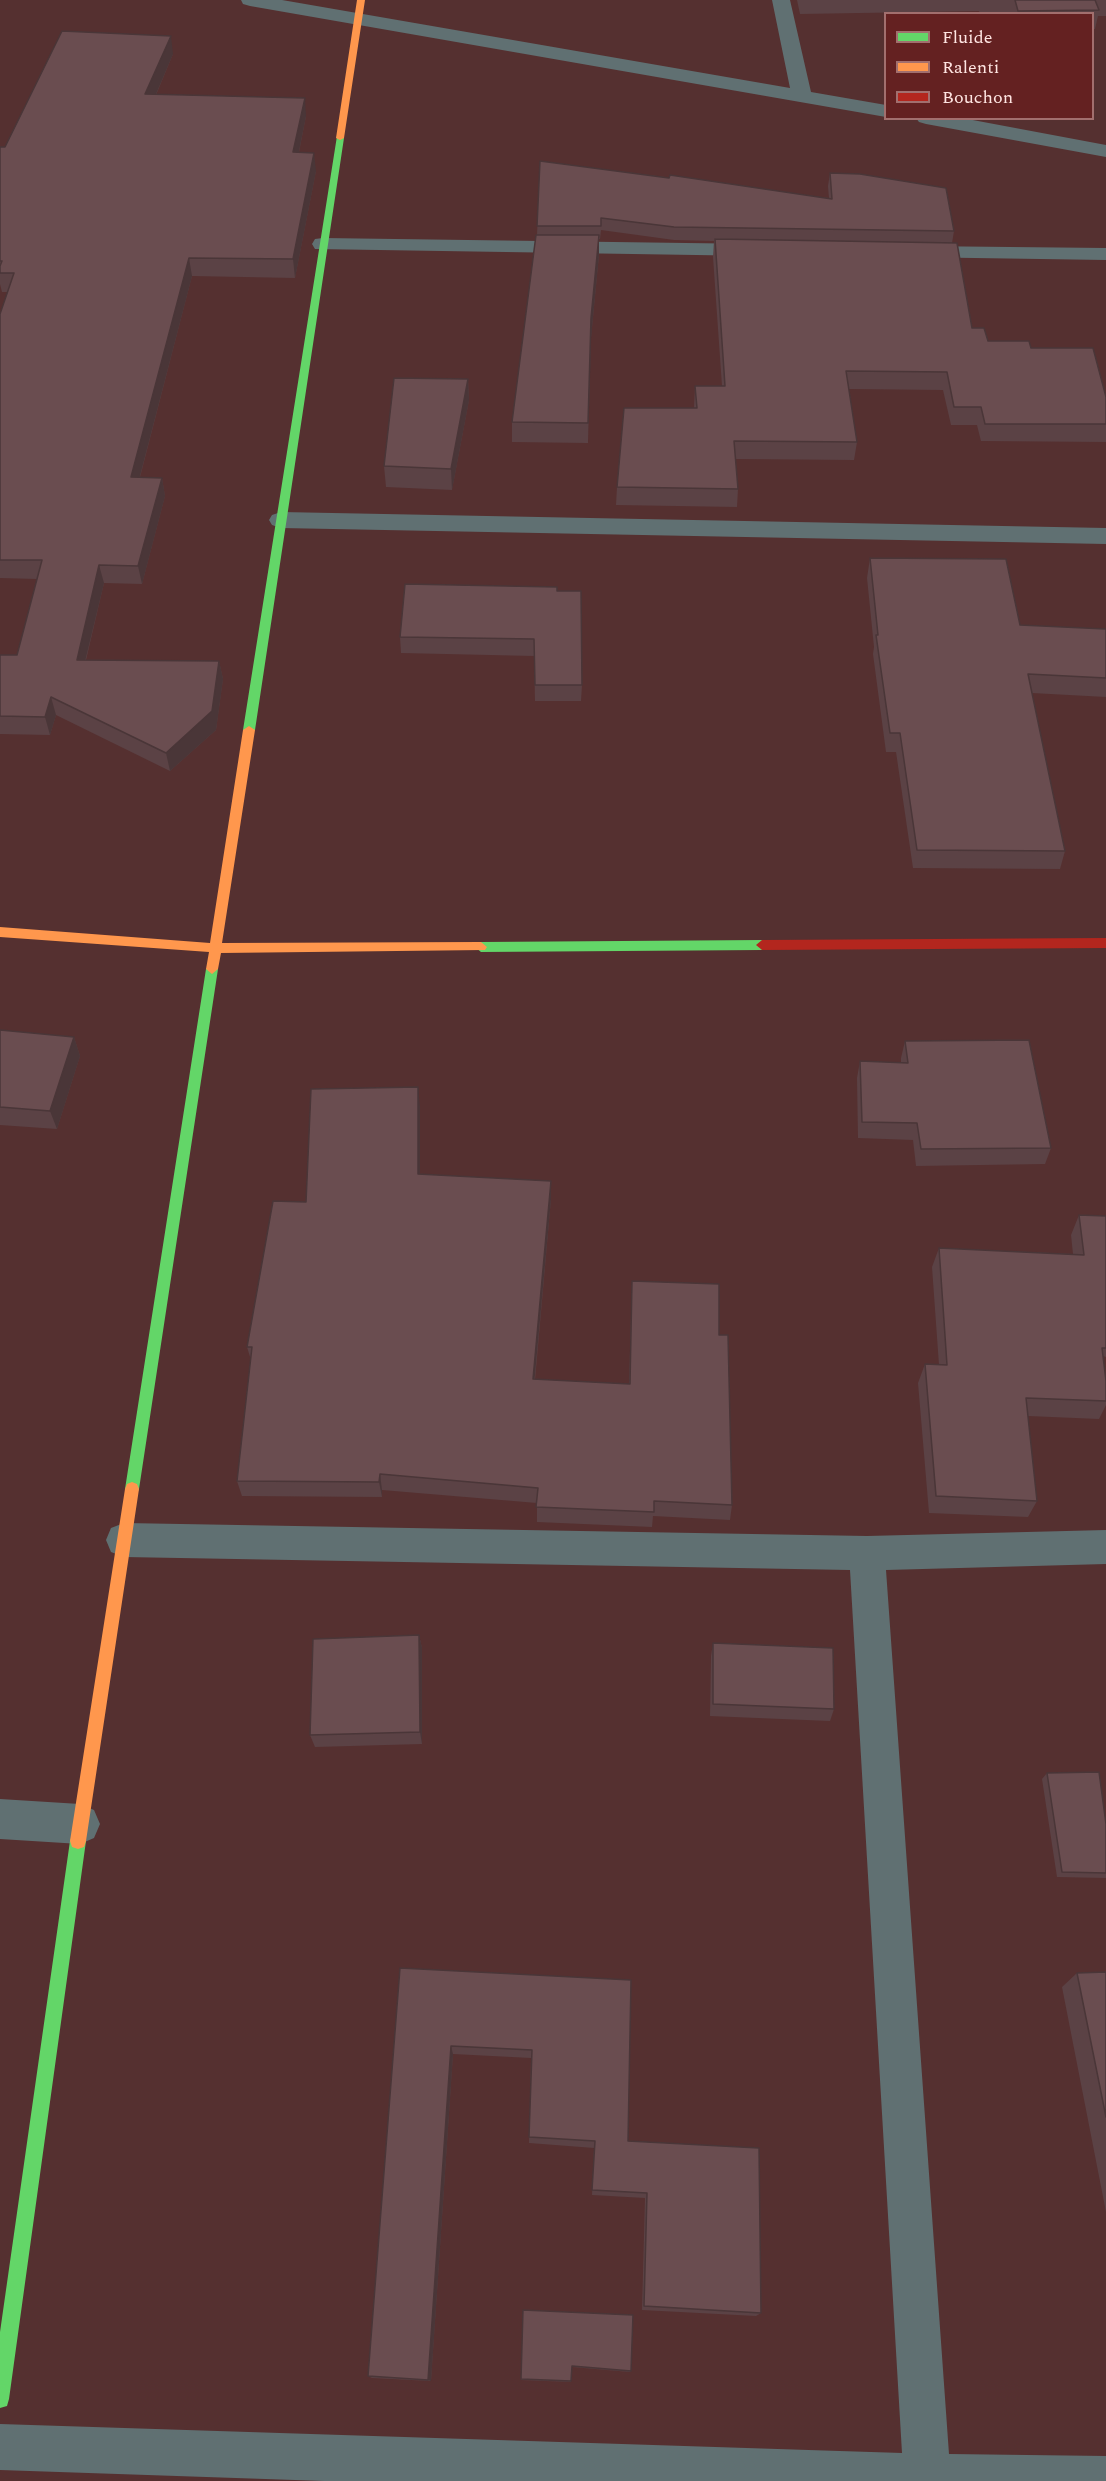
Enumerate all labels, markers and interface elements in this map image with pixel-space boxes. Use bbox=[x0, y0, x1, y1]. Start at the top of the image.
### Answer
legend bbox=[884, 12, 1094, 120]
text: Fluide bbox=[942, 24, 993, 51]
text: Ralenti bbox=[942, 54, 999, 81]
text: Bouchon bbox=[942, 84, 1013, 111]

